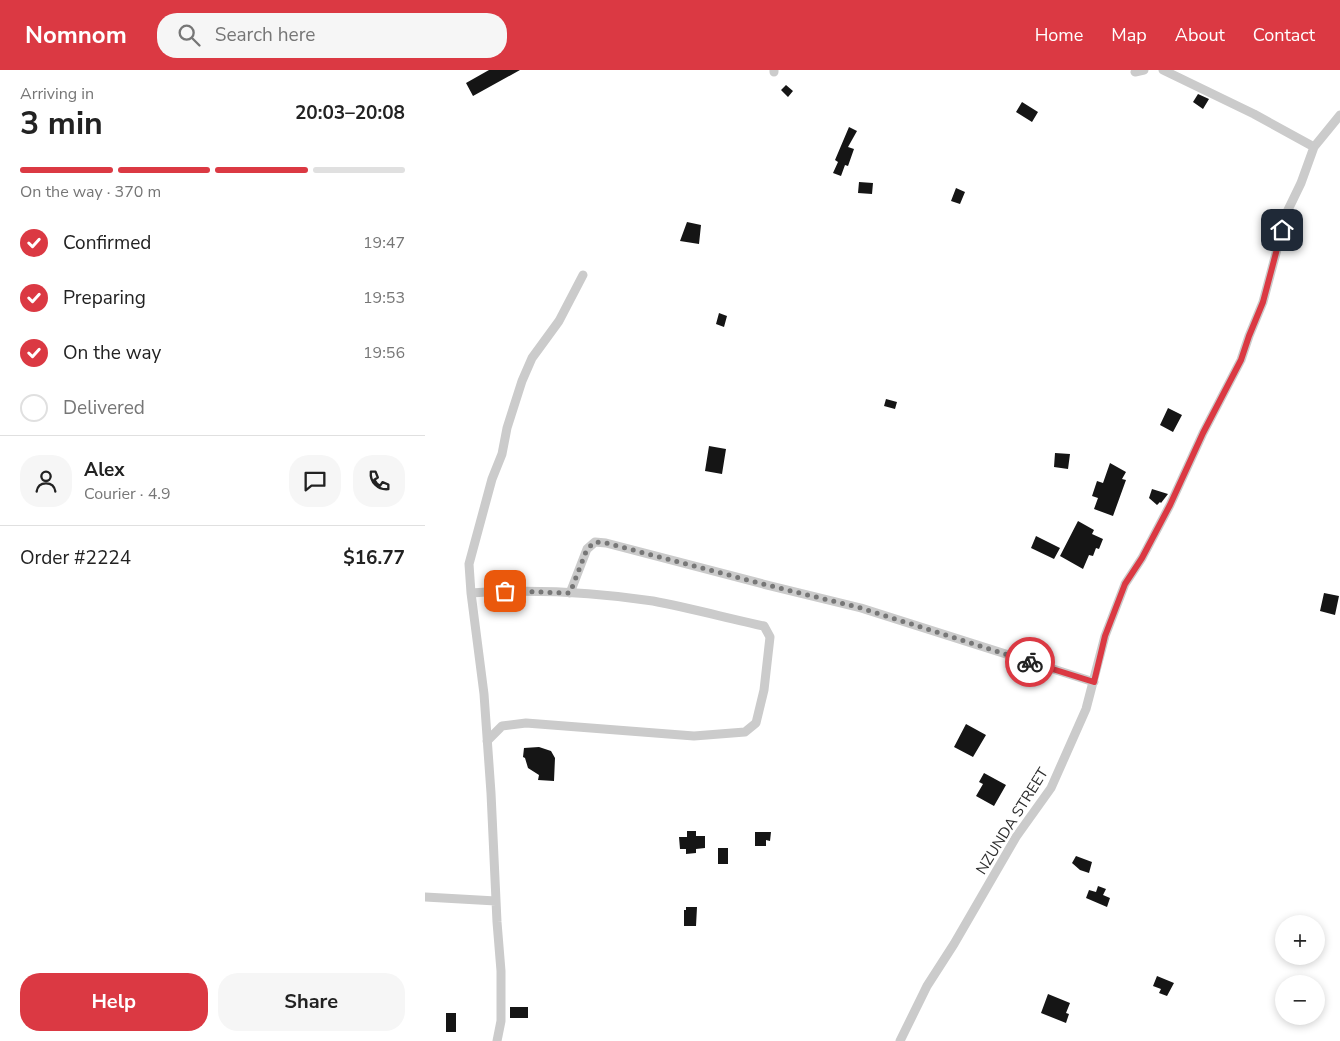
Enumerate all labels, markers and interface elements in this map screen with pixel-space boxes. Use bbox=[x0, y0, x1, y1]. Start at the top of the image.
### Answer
search box bbox=[157, 13, 507, 58]
text: Nomnom bbox=[25, 19, 127, 51]
icon: search bbox=[175, 21, 203, 49]
text: Search here bbox=[215, 22, 315, 48]
text: Home bbox=[1035, 23, 1083, 47]
text: Map bbox=[1111, 23, 1147, 47]
text: About bbox=[1175, 23, 1225, 47]
text: Contact bbox=[1253, 23, 1315, 47]
text: Arriving in bbox=[20, 83, 94, 105]
text: 20:03–20:08 bbox=[295, 100, 405, 126]
text: 3 min bbox=[20, 102, 103, 145]
text: On the way · 370 m bbox=[20, 181, 161, 203]
pin bbox=[1261, 209, 1303, 251]
icon: home bbox=[1268, 216, 1296, 244]
icon: check bbox=[20, 229, 48, 257]
text: Confirmed bbox=[63, 230, 151, 256]
text: 19:47 bbox=[363, 232, 405, 254]
icon: check bbox=[20, 284, 48, 312]
text: Preparing bbox=[63, 285, 146, 311]
text: 19:53 bbox=[363, 287, 405, 309]
icon: check bbox=[20, 339, 48, 367]
text: On the way bbox=[63, 340, 161, 366]
text: 19:56 bbox=[363, 342, 405, 364]
text: Delivered bbox=[63, 395, 145, 421]
button: person bbox=[20, 455, 72, 507]
button: chat bbox=[289, 455, 341, 507]
button: phone bbox=[353, 455, 405, 507]
text: Alex bbox=[84, 457, 125, 483]
text: Courier · 4.9 bbox=[84, 483, 170, 505]
text: Order #2224 bbox=[20, 545, 131, 571]
text: $16.77 bbox=[343, 545, 405, 571]
pin bbox=[484, 570, 526, 612]
icon: bag bbox=[491, 577, 519, 605]
courier bbox=[1005, 637, 1055, 687]
icon: bike bbox=[1016, 648, 1044, 676]
street label: NZUNDA STREET bbox=[971, 764, 1053, 878]
map controls bbox=[1275, 915, 1325, 1025]
button: + bbox=[1275, 915, 1325, 965]
button: Help bbox=[20, 973, 208, 1031]
button: Share bbox=[218, 973, 405, 1031]
button: − bbox=[1275, 975, 1325, 1025]

